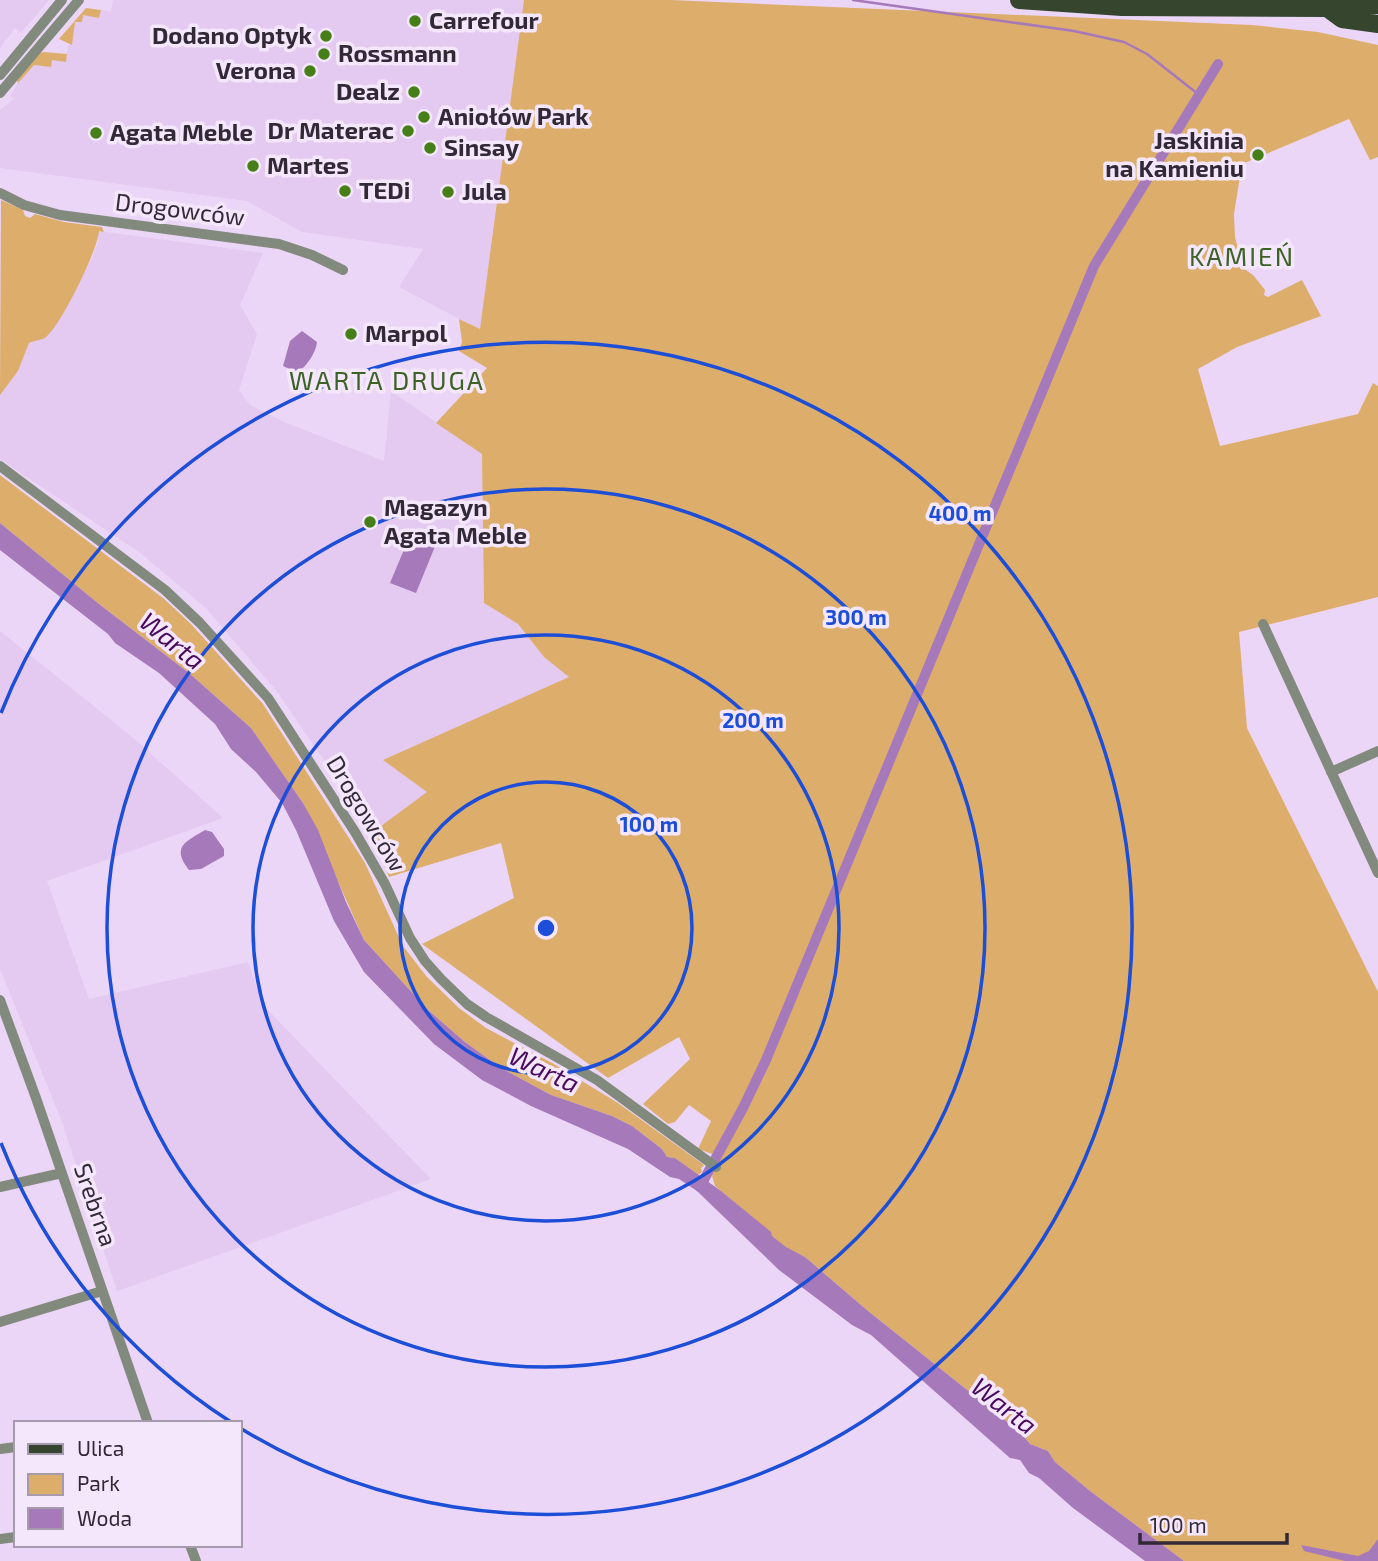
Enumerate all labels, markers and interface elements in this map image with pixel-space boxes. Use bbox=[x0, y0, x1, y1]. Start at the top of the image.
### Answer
place label: Carrefour bbox=[429, 5, 540, 34]
marker: Carrefour bbox=[407, 13, 423, 29]
place label: Dodano Optyk bbox=[152, 20, 313, 49]
marker: Dodano Optyk bbox=[318, 28, 334, 44]
place label: Rossmann bbox=[338, 38, 457, 67]
marker: Rossmann bbox=[316, 46, 332, 62]
place label: Verona bbox=[216, 55, 296, 84]
marker: Verona bbox=[302, 63, 318, 79]
place label: Dealz bbox=[336, 76, 400, 105]
marker: Dealz bbox=[406, 84, 422, 100]
place label: Aniołów Park bbox=[438, 101, 589, 130]
marker: Aniołów Park bbox=[416, 109, 432, 125]
place label: Dr Materac bbox=[268, 115, 394, 144]
place label: Agata Meble bbox=[110, 117, 253, 146]
marker: Dr Materac bbox=[400, 123, 416, 139]
marker: Agata Meble bbox=[88, 125, 104, 141]
place label: Jaskinia na Kamieniu bbox=[1105, 125, 1244, 182]
place label: Sinsay bbox=[444, 132, 519, 161]
marker: Sinsay bbox=[422, 140, 438, 156]
marker: Jaskinia na Kamieniu bbox=[1250, 147, 1266, 163]
place label: Martes bbox=[267, 150, 349, 179]
marker: Martes bbox=[245, 158, 261, 174]
place label: TEDi bbox=[359, 175, 410, 204]
place label: Jula bbox=[462, 176, 507, 205]
marker: TEDi bbox=[337, 183, 353, 199]
marker: Jula bbox=[440, 184, 456, 200]
street label: Drogowców bbox=[114, 186, 247, 231]
district label: KAMIEŃ bbox=[1189, 240, 1295, 271]
place label: Marpol bbox=[365, 318, 447, 347]
marker: Marpol bbox=[343, 326, 359, 342]
district label: WARTA DRUGA bbox=[289, 364, 485, 395]
place label: Magazyn Agata Meble bbox=[384, 492, 527, 549]
text: 400 m bbox=[929, 500, 991, 525]
marker: Magazyn Agata Meble bbox=[362, 514, 378, 530]
water label: Warta bbox=[134, 604, 211, 675]
text: 300 m bbox=[825, 604, 887, 629]
text: 200 m bbox=[722, 707, 784, 732]
street label: Drogowców bbox=[321, 750, 413, 877]
text: 100 m bbox=[620, 811, 678, 836]
centre of rings bbox=[534, 916, 558, 940]
water label: Warta bbox=[505, 1039, 585, 1098]
street label: Srebrna bbox=[69, 1159, 124, 1250]
water label: Warta bbox=[966, 1370, 1044, 1440]
legend bbox=[14, 1421, 242, 1547]
text: Ulica bbox=[77, 1435, 124, 1460]
text: Park bbox=[77, 1470, 120, 1495]
scale bar bbox=[1140, 1502, 1287, 1546]
text: Woda bbox=[77, 1505, 132, 1530]
text: 100 m bbox=[1150, 1512, 1207, 1537]

